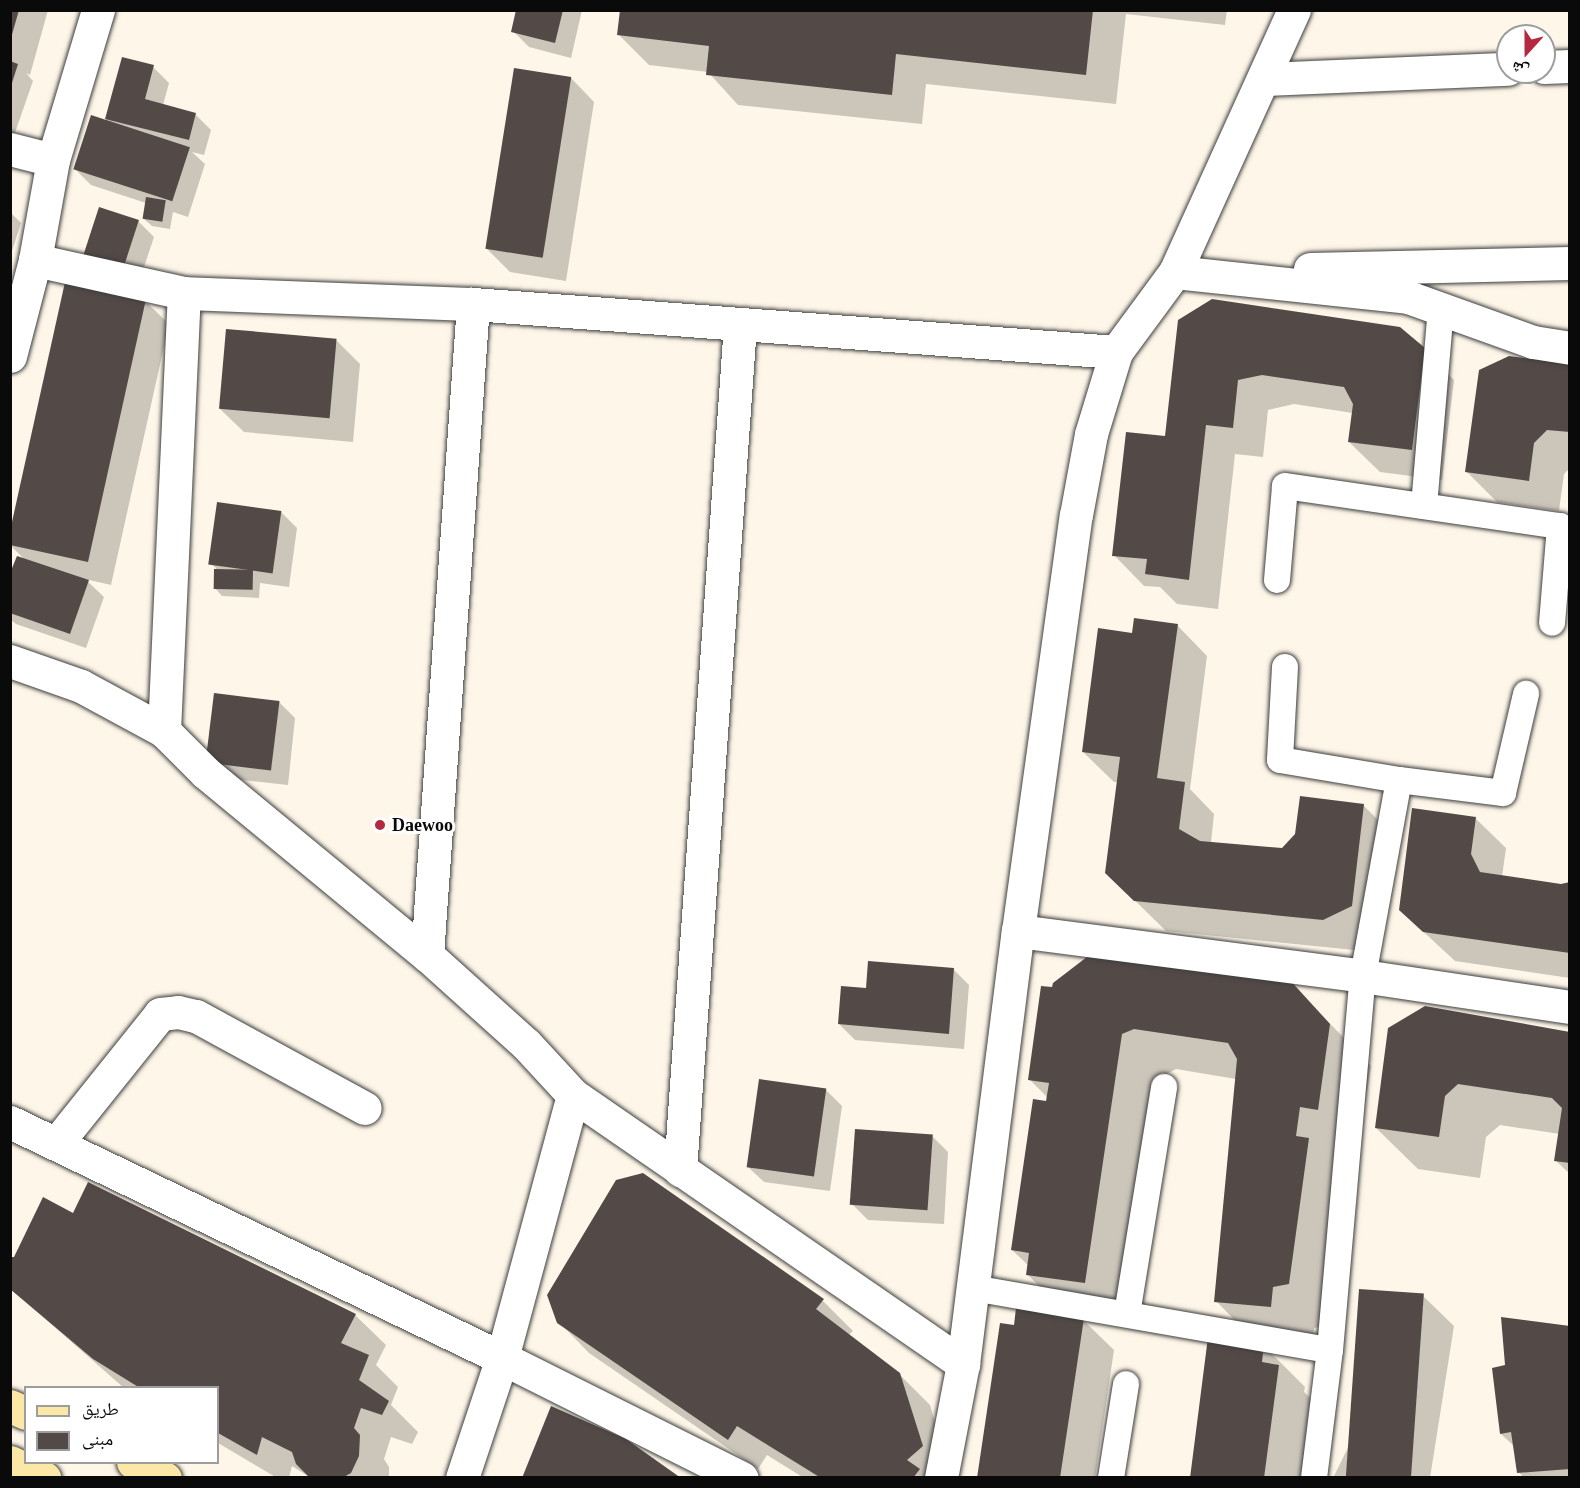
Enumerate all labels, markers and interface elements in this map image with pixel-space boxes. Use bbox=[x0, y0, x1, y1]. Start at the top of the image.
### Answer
north arrow bbox=[1496, 24, 1556, 84]
text: ش bbox=[1509, 58, 1531, 80]
place label: Daewoo bbox=[392, 814, 453, 836]
marker: Daewoo bbox=[373, 818, 387, 832]
legend bbox=[24, 1386, 219, 1464]
text: طريق bbox=[82, 1399, 119, 1419]
text: مبنى bbox=[82, 1429, 113, 1449]

